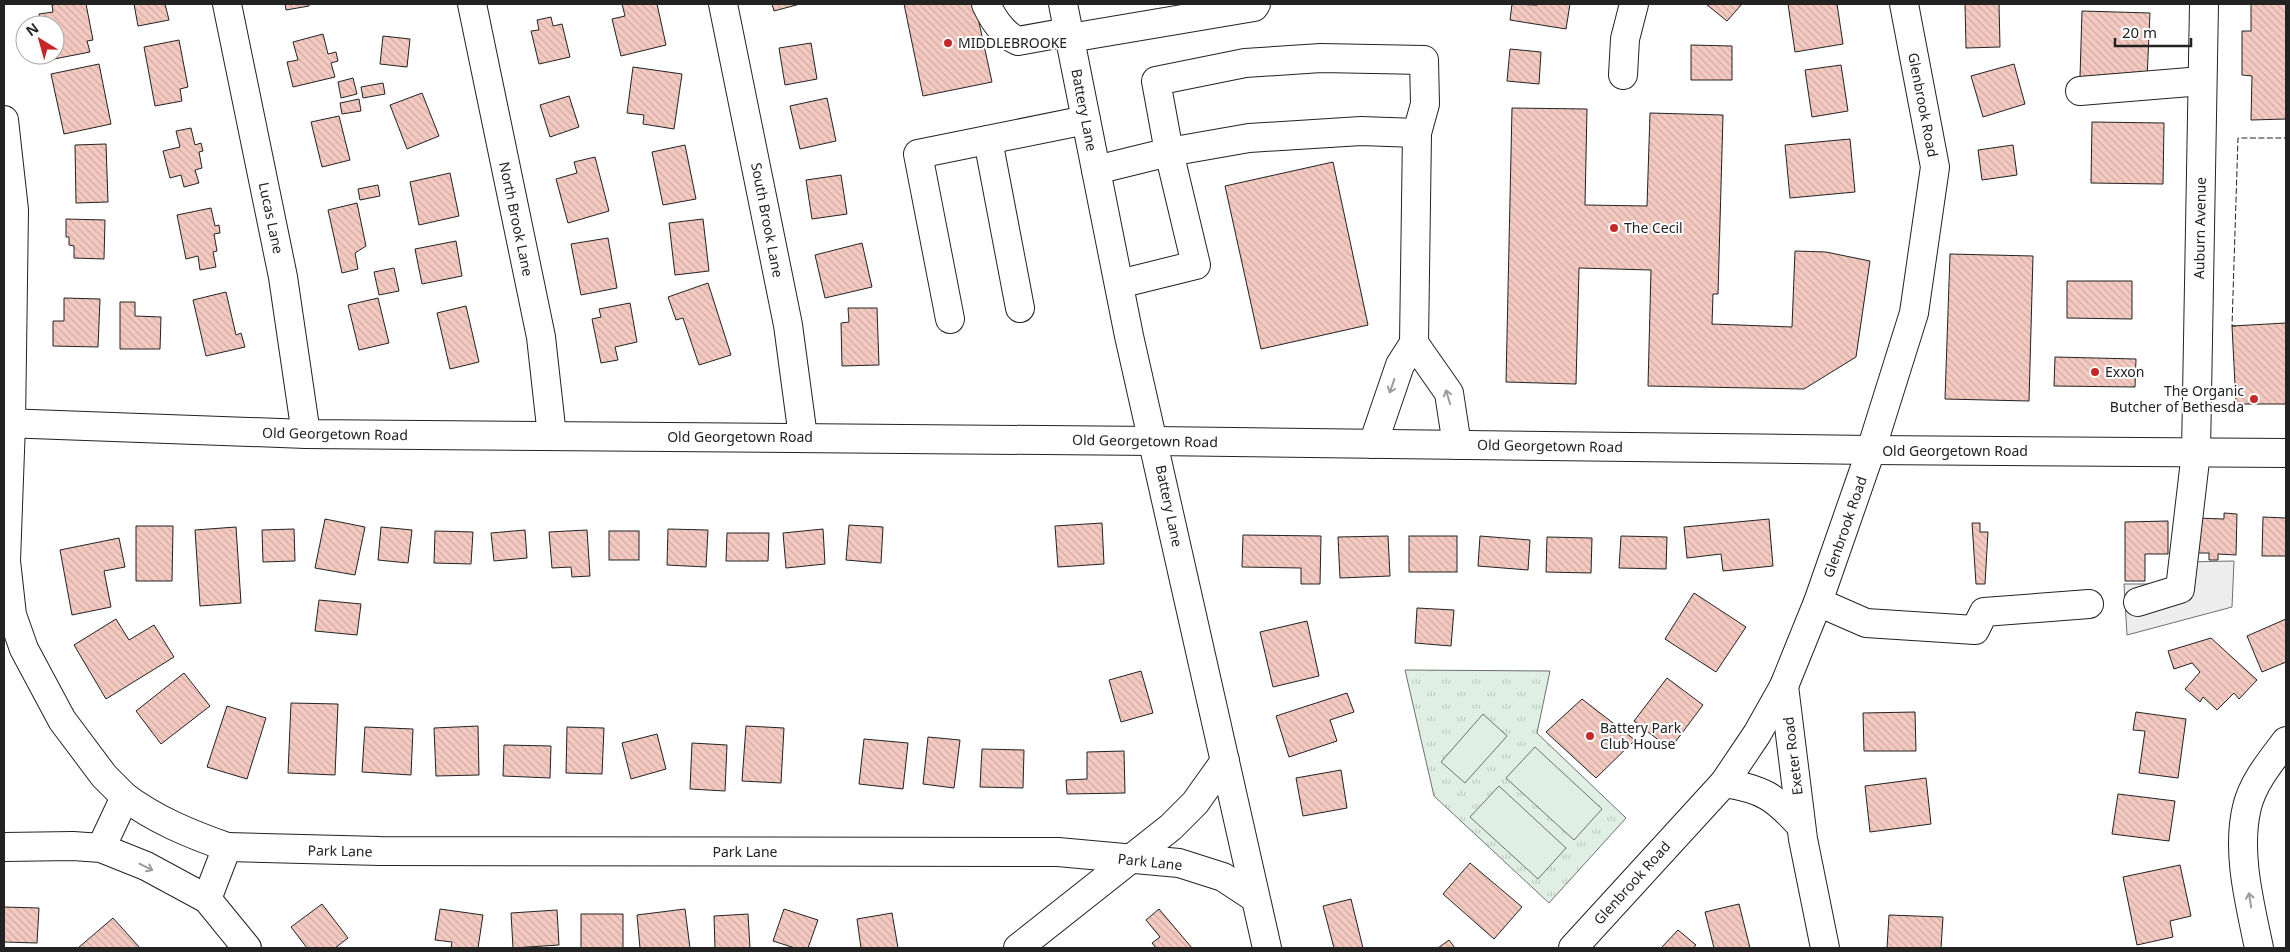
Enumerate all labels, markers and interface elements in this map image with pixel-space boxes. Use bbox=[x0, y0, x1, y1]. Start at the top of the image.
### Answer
north arrow bbox=[15, 15, 65, 65]
scale bar bbox=[2115, 15, 2191, 47]
text: N bbox=[22, 18, 42, 40]
text: 20 m bbox=[2122, 22, 2157, 42]
place label: MIDDLEBROOKE bbox=[958, 33, 1067, 52]
marker: MIDDLEBROOKE bbox=[942, 37, 954, 49]
street label: Glenbrook Road bbox=[1904, 51, 1943, 159]
street label: Battery Lane bbox=[1067, 67, 1102, 153]
street label: North Brook Lane bbox=[495, 160, 538, 278]
street label: South Brook Lane bbox=[747, 161, 788, 279]
street label: Auburn Avenue bbox=[2189, 177, 2210, 279]
street label: Lucas Lane bbox=[255, 180, 288, 255]
place label: The Cecil bbox=[1624, 218, 1683, 237]
marker: The Cecil bbox=[1608, 222, 1620, 234]
place label: Exxon bbox=[2105, 362, 2144, 381]
marker: Exxon bbox=[2089, 366, 2101, 378]
one-way arrow bbox=[1387, 378, 1396, 394]
place label: The Organic Butcher of Bethesda bbox=[2110, 381, 2244, 416]
one-way arrow bbox=[1443, 389, 1453, 405]
marker: The Organic Butcher of Bethesda bbox=[2248, 393, 2260, 405]
street label: Old Georgetown Road bbox=[262, 423, 408, 444]
street label: Old Georgetown Road bbox=[667, 427, 813, 446]
street label: Old Georgetown Road bbox=[1072, 430, 1218, 451]
street label: Old Georgetown Road bbox=[1477, 435, 1623, 456]
street label: Old Georgetown Road bbox=[1882, 441, 2028, 460]
street label: Battery Lane bbox=[1152, 463, 1187, 549]
street label: Glenbrook Road bbox=[1818, 474, 1871, 580]
street label: Exeter Road bbox=[1778, 716, 1807, 796]
place label: Battery Park Club House bbox=[1600, 718, 1682, 753]
marker: Battery Park Club House bbox=[1584, 730, 1596, 742]
street label: Glenbrook Road bbox=[1589, 837, 1674, 928]
street label: Park Lane bbox=[307, 840, 373, 861]
street label: Park Lane bbox=[713, 842, 778, 861]
street label: Park Lane bbox=[1117, 849, 1183, 874]
one-way arrow bbox=[138, 862, 153, 872]
one-way arrow bbox=[2245, 893, 2255, 909]

